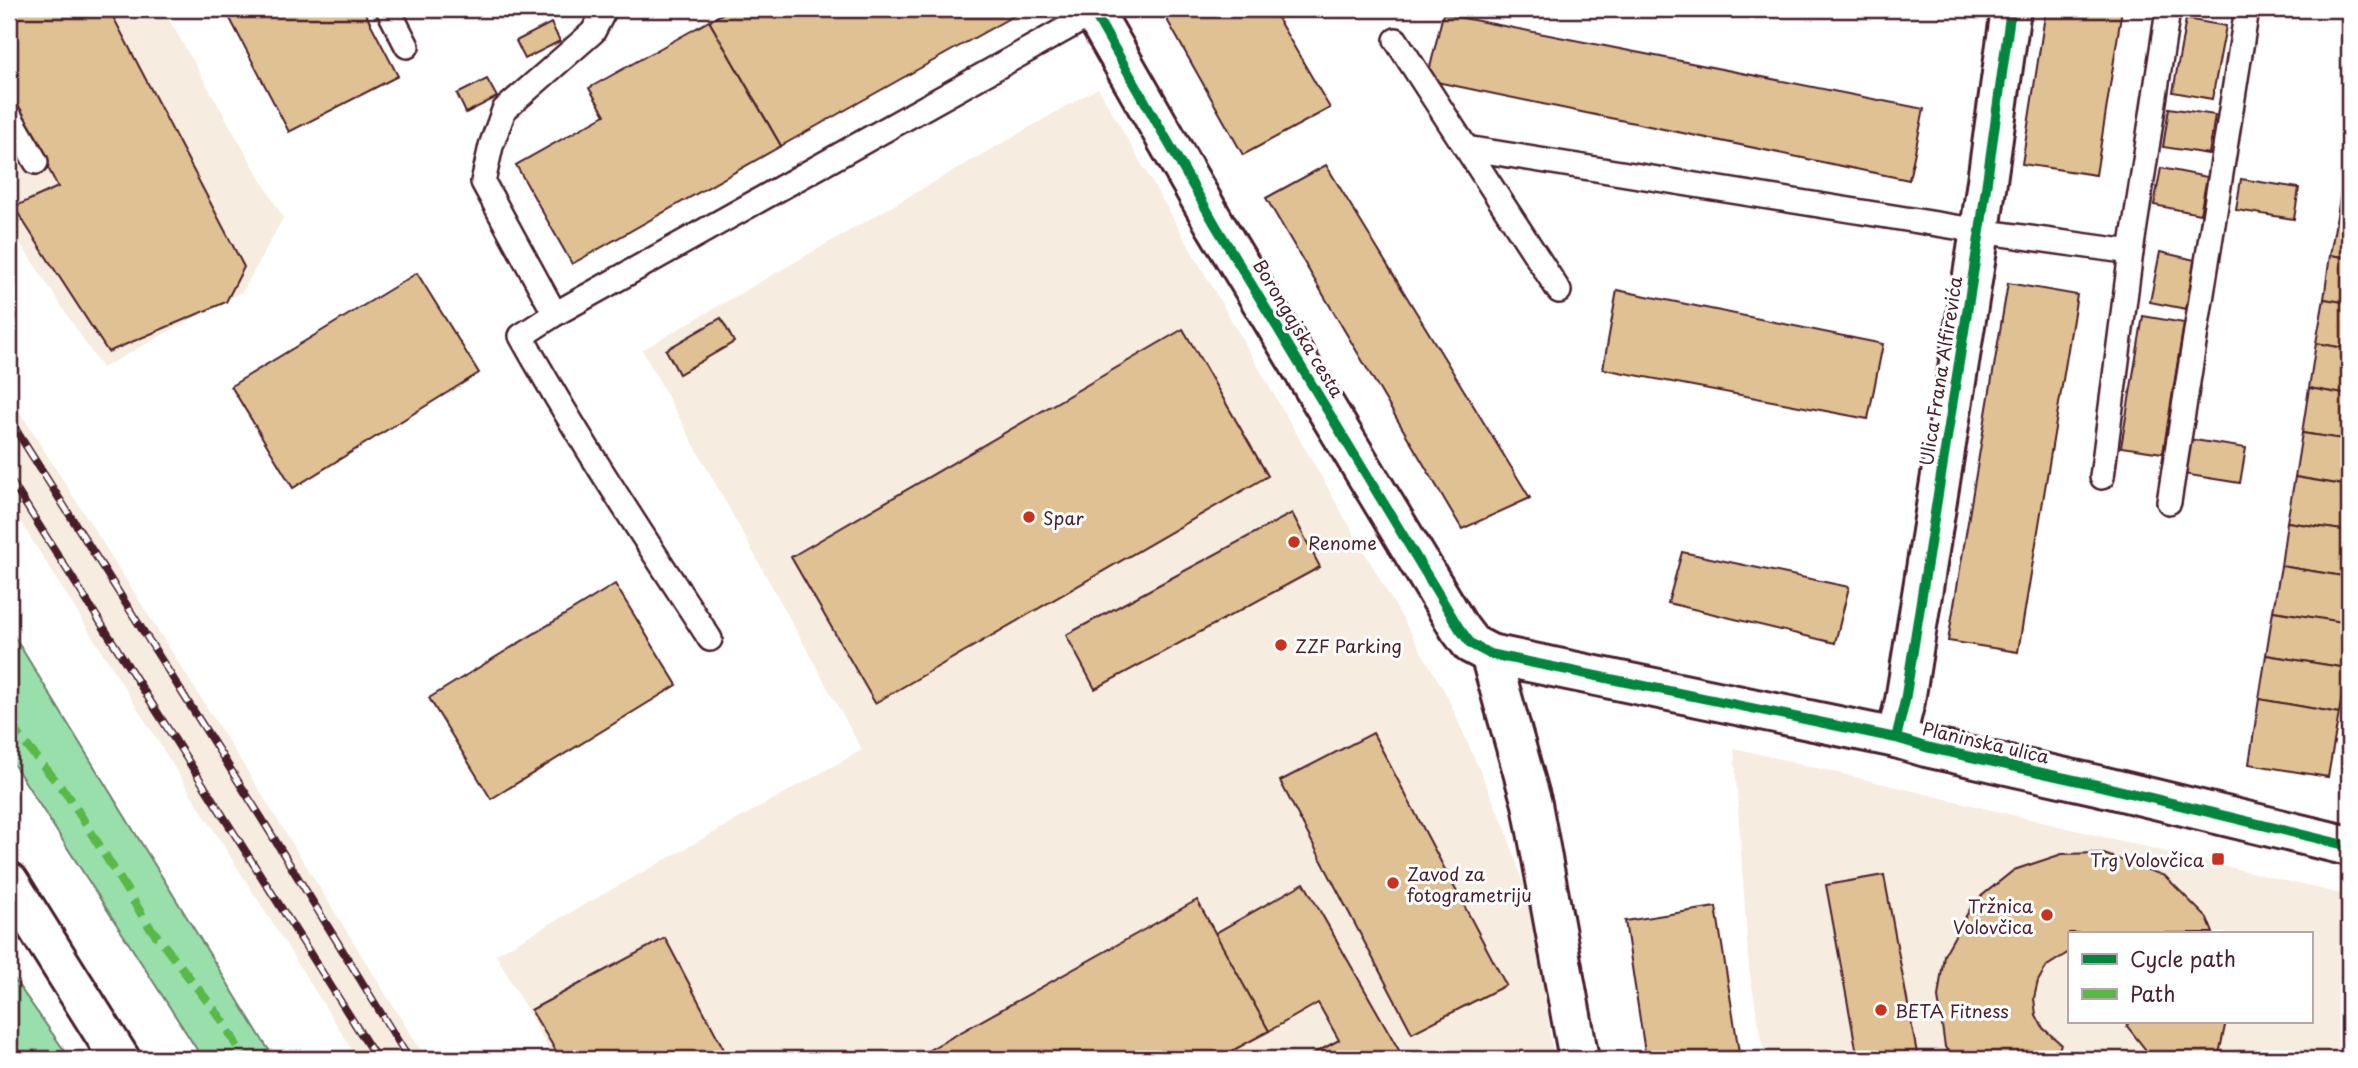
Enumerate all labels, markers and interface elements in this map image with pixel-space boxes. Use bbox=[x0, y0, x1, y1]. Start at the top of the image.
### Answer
street label: Borongajska cesta bbox=[1247, 254, 1351, 403]
street label: Ulica Frana Alfirevića bbox=[1912, 274, 1968, 468]
place label: Spar bbox=[1043, 504, 1084, 531]
marker: Spar bbox=[1021, 509, 1037, 525]
place label: Renome bbox=[1308, 529, 1377, 556]
marker: Renome bbox=[1286, 534, 1302, 550]
place label: ZZF Parking bbox=[1295, 632, 1402, 659]
marker: ZZF Parking bbox=[1273, 637, 1289, 653]
street label: Planinska ulica bbox=[1920, 714, 2052, 770]
place label: Trg Volovčica bbox=[2090, 846, 2205, 873]
marker: Trg Volovčica bbox=[2210, 851, 2226, 867]
place label: Zavod za fotogrametriju bbox=[1407, 860, 1532, 908]
marker: Zavod za fotogrametriju bbox=[1385, 875, 1401, 891]
place label: Tržnica Volovčica bbox=[1953, 892, 2034, 940]
marker: Tržnica Volovčica bbox=[2039, 907, 2055, 923]
legend bbox=[2068, 932, 2312, 1023]
text: Cycle path bbox=[2130, 942, 2236, 974]
text: Path bbox=[2130, 977, 2175, 1009]
place label: BETA Fitness bbox=[1895, 997, 2009, 1024]
marker: BETA Fitness bbox=[1873, 1002, 1889, 1018]

